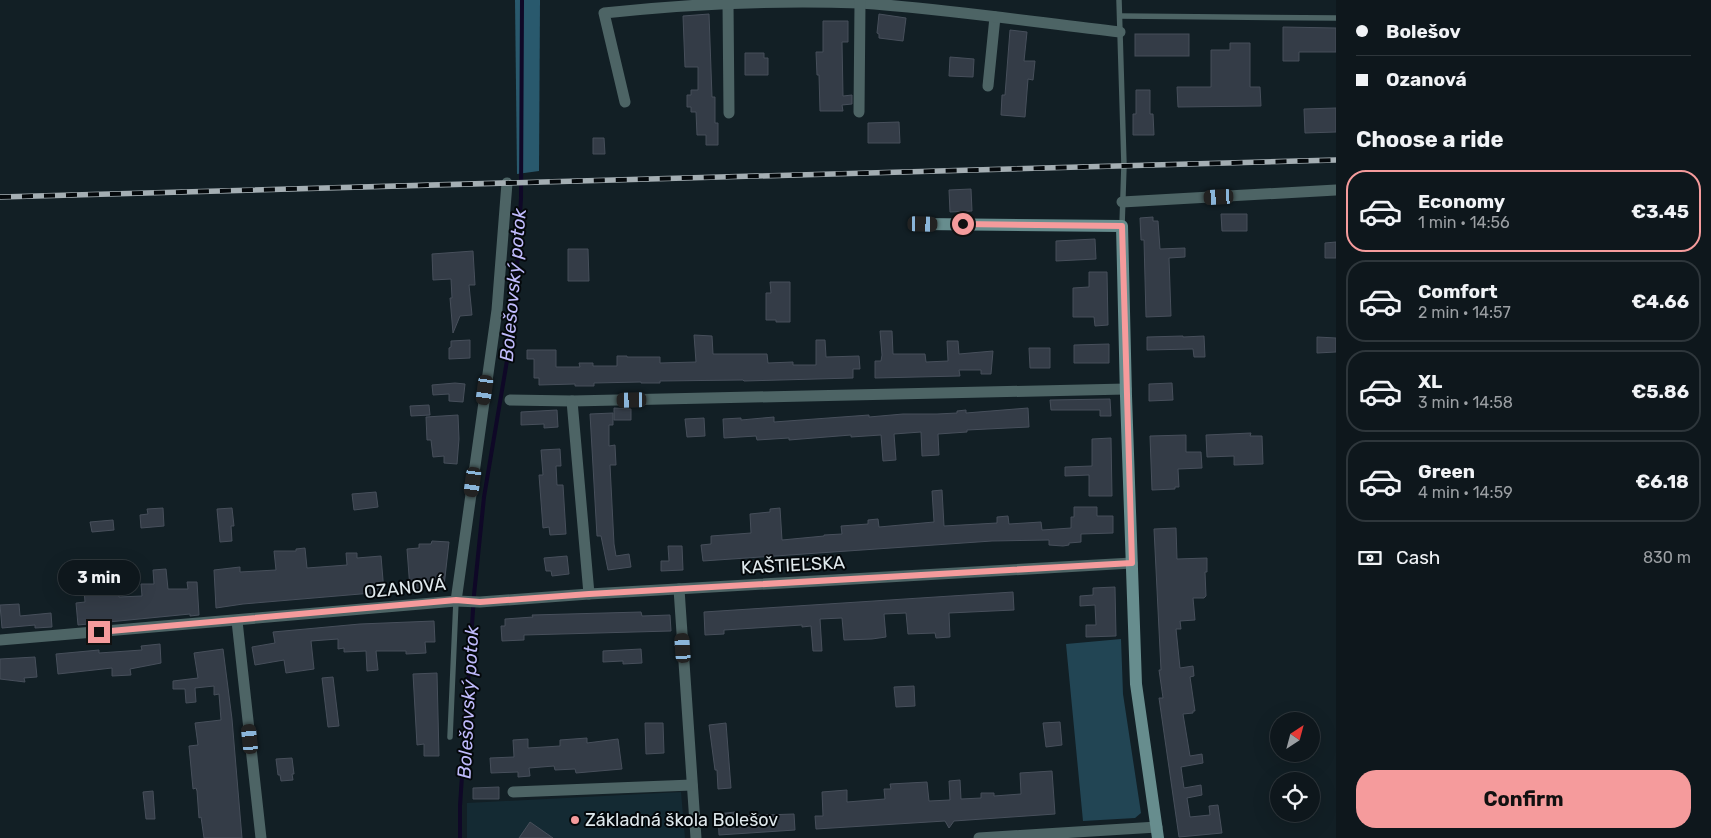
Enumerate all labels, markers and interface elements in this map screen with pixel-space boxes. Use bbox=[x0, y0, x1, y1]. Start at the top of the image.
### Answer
text: Bolešov bbox=[1386, 20, 1461, 43]
text: Ozanová bbox=[1386, 68, 1467, 91]
text: Choose a ride bbox=[1356, 126, 1503, 153]
car bbox=[1203, 189, 1234, 205]
icon: car bbox=[1358, 189, 1403, 234]
text: Economy bbox=[1418, 190, 1505, 213]
text: €3.45 bbox=[1631, 200, 1689, 223]
water label: Bolešovský potok bbox=[495, 207, 531, 362]
route start bbox=[952, 213, 974, 235]
text: 1 min · 14:56 bbox=[1418, 213, 1510, 232]
car bbox=[907, 216, 938, 232]
icon: car bbox=[1358, 279, 1403, 324]
text: Comfort bbox=[1418, 280, 1498, 303]
text: €4.66 bbox=[1631, 290, 1689, 313]
text: 2 min · 14:57 bbox=[1418, 303, 1511, 322]
icon: car bbox=[1358, 369, 1403, 414]
text: XL bbox=[1418, 370, 1442, 393]
car bbox=[475, 374, 494, 406]
text: €5.86 bbox=[1631, 380, 1689, 403]
car bbox=[616, 392, 647, 408]
text: 3 min · 14:58 bbox=[1418, 393, 1513, 412]
icon: car bbox=[1358, 459, 1403, 504]
text: Green bbox=[1418, 460, 1475, 483]
car bbox=[463, 466, 482, 498]
text: €6.18 bbox=[1635, 470, 1689, 493]
text: 4 min · 14:59 bbox=[1418, 483, 1513, 502]
icon: cash bbox=[1356, 544, 1384, 572]
text: Cash bbox=[1396, 546, 1440, 569]
text: 830 m bbox=[1643, 548, 1691, 567]
street label: KAŠTIEĽSKA bbox=[740, 551, 846, 579]
callout: 3 min bbox=[58, 560, 140, 594]
text: 3 min bbox=[77, 568, 121, 587]
street label: OZANOVÁ bbox=[363, 573, 447, 603]
route end bbox=[88, 621, 110, 643]
water label: Bolešovský potok bbox=[452, 625, 484, 779]
car bbox=[674, 633, 691, 663]
north arrow bbox=[1270, 712, 1320, 762]
map controls bbox=[1270, 712, 1320, 822]
car bbox=[240, 723, 259, 755]
button: Confirm bbox=[1356, 770, 1691, 828]
button: locate bbox=[1270, 772, 1320, 822]
place label: Základná škola Bolešov bbox=[585, 809, 778, 831]
marker: Základná škola Bolešov bbox=[569, 814, 581, 826]

